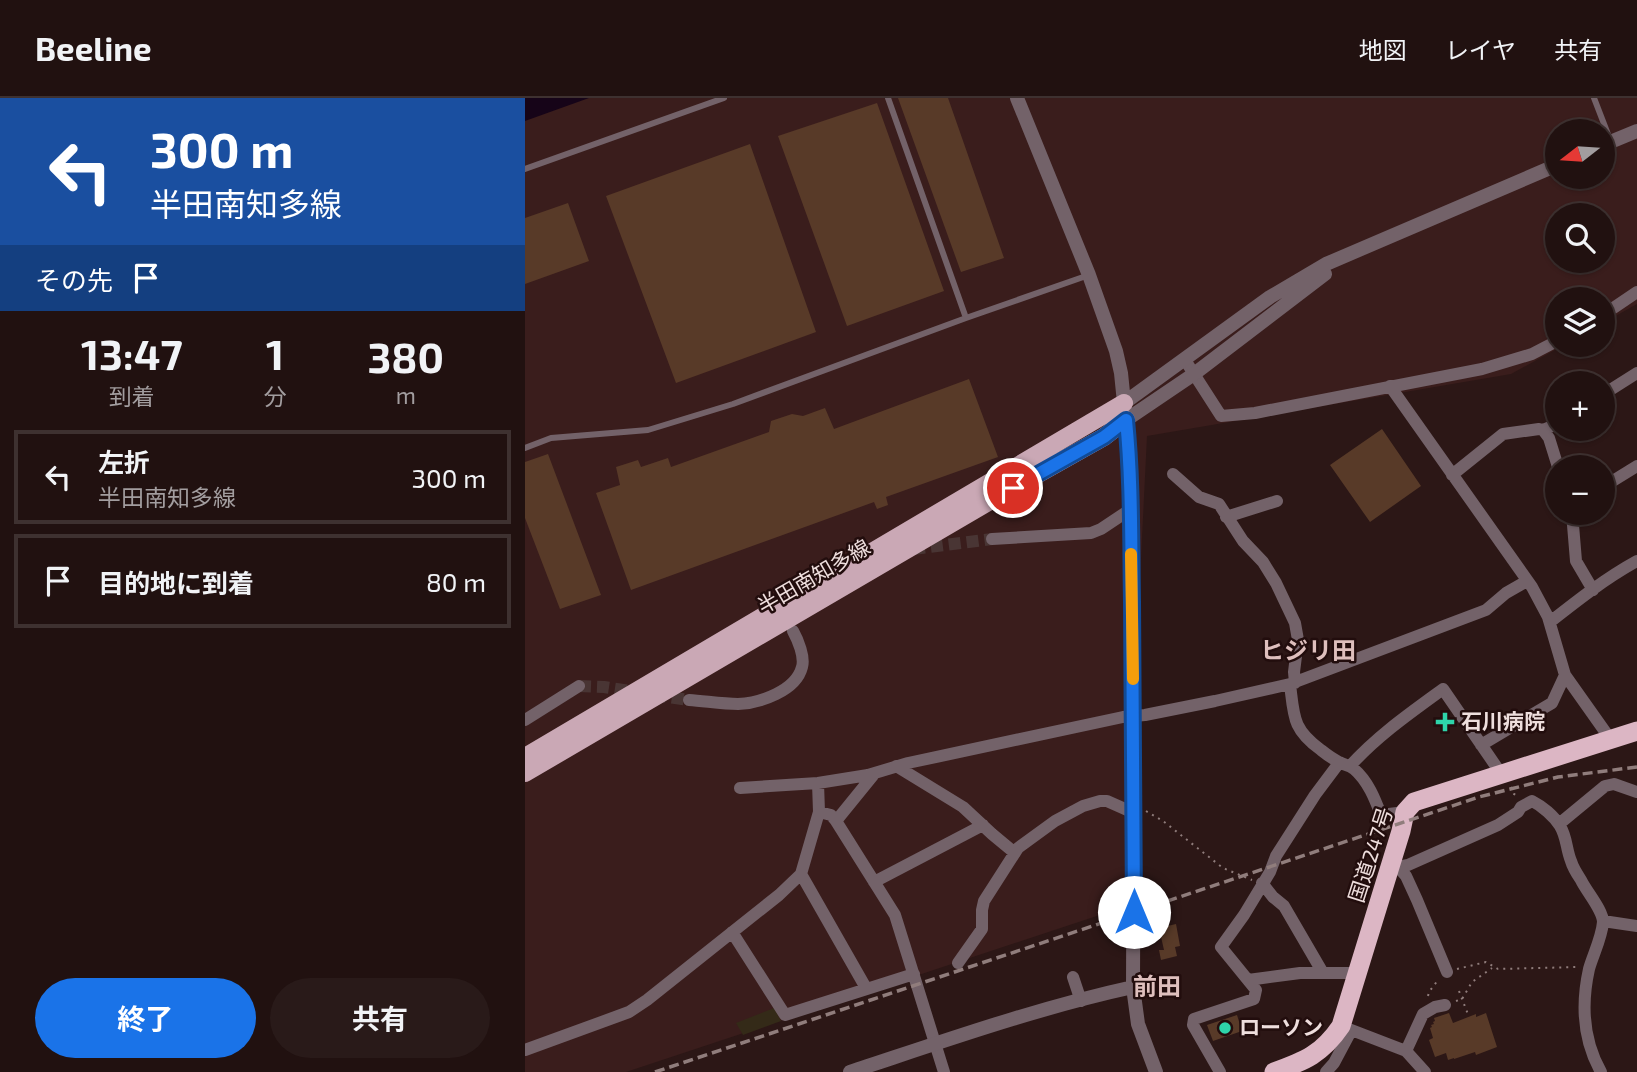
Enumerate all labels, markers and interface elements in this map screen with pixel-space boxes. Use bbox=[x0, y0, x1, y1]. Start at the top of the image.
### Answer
text: Beeline bbox=[35, 28, 152, 68]
text: 地図 bbox=[1359, 35, 1407, 64]
text: レイヤ bbox=[1445, 35, 1516, 64]
text: 共有 bbox=[1554, 35, 1602, 64]
text: 300 m bbox=[150, 119, 293, 178]
north arrow bbox=[1545, 119, 1615, 189]
map controls bbox=[1545, 119, 1615, 525]
icon: left bbox=[35, 126, 126, 217]
text: 半田南知多線 bbox=[150, 184, 342, 222]
button: search bbox=[1545, 203, 1615, 273]
icon: arrive bbox=[127, 259, 165, 297]
text: その先 bbox=[35, 264, 113, 295]
button: layers bbox=[1545, 287, 1615, 357]
text: 13:47 bbox=[81, 328, 183, 378]
text: 1 bbox=[266, 328, 284, 378]
text: 380 bbox=[368, 331, 444, 381]
button: + bbox=[1545, 371, 1615, 441]
text: m bbox=[396, 381, 416, 409]
text: 到着 bbox=[109, 382, 155, 410]
text: 分 bbox=[264, 382, 287, 410]
text: 左折 bbox=[98, 446, 150, 477]
button: − bbox=[1545, 455, 1615, 525]
icon: left bbox=[39, 458, 77, 496]
pin bbox=[983, 458, 1043, 518]
text: 300 m bbox=[412, 462, 486, 493]
icon: arrive bbox=[994, 469, 1032, 507]
text: 半田南知多線 bbox=[98, 483, 236, 511]
street label: 半田南知多線 bbox=[752, 533, 874, 618]
icon: arrive bbox=[39, 562, 77, 600]
text: 80 m bbox=[426, 566, 486, 597]
text: 目的地に到着 bbox=[98, 567, 254, 598]
district label: ヒジリ田 bbox=[1260, 635, 1356, 664]
place label: 石川病院 bbox=[1461, 708, 1545, 733]
marker: 石川病院 bbox=[1435, 712, 1455, 732]
street label: 国道247号 bbox=[1342, 804, 1397, 905]
position arrow bbox=[1097, 875, 1171, 949]
district label: 前田 bbox=[1133, 971, 1181, 1000]
button: 終了 bbox=[35, 978, 256, 1058]
button: 共有 bbox=[270, 978, 490, 1058]
place label: ローソン bbox=[1239, 1014, 1323, 1039]
marker: ローソン bbox=[1217, 1020, 1233, 1036]

